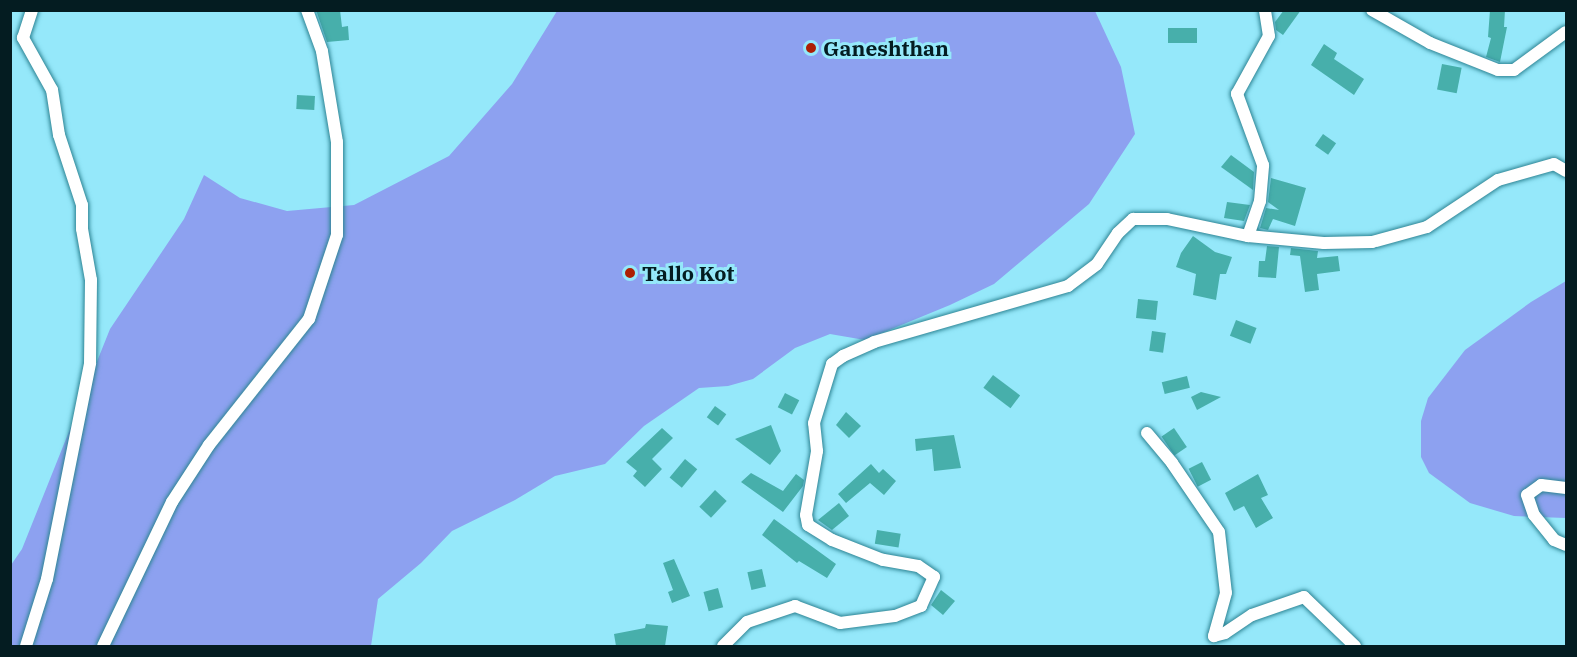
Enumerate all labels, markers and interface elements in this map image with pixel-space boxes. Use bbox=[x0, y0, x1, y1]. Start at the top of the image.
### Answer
place label: Ganeshthan bbox=[823, 35, 949, 61]
marker: Ganeshthan bbox=[804, 41, 818, 55]
place label: Tallo Kot bbox=[642, 260, 734, 286]
marker: Tallo Kot bbox=[623, 266, 637, 280]

